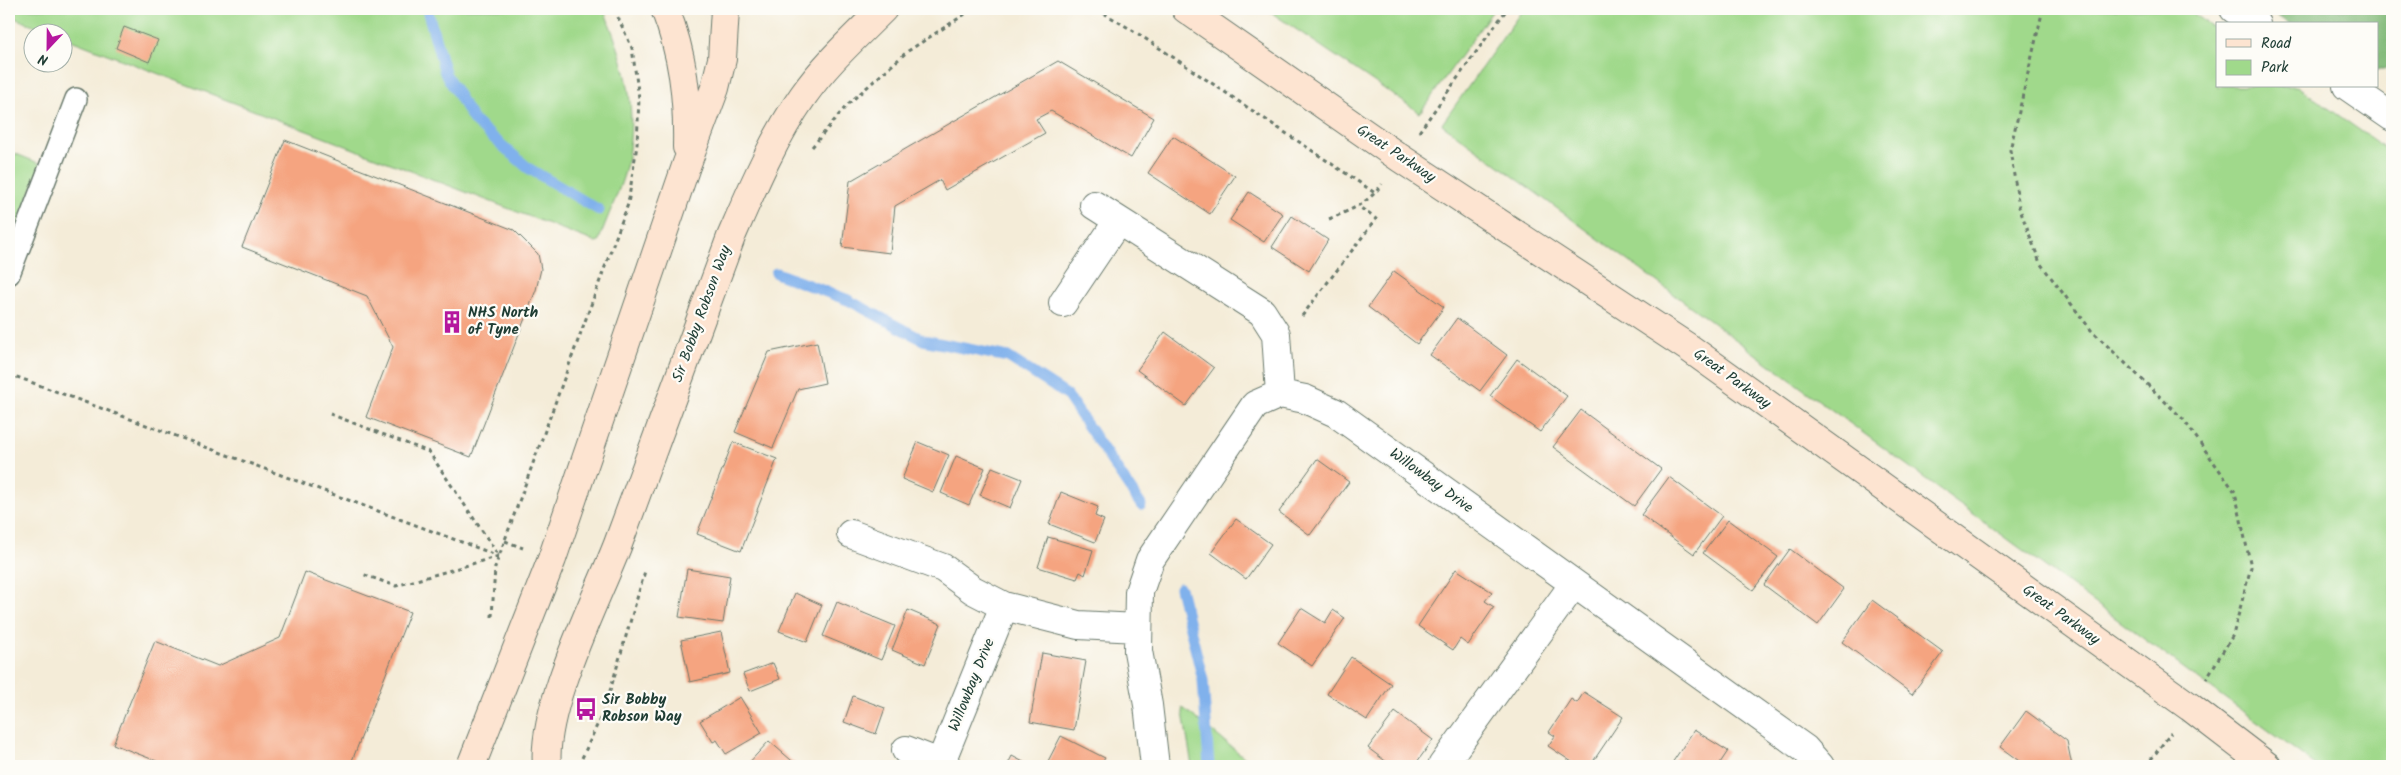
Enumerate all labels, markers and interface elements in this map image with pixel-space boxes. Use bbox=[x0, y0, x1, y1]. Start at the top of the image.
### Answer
north arrow bbox=[22, 22, 72, 72]
legend bbox=[2216, 22, 2378, 88]
text: Road bbox=[2261, 32, 2292, 56]
text: N bbox=[35, 47, 52, 71]
text: Park bbox=[2261, 56, 2289, 80]
street label: Great Parkway bbox=[1352, 119, 1441, 190]
street label: Sir Bobby Robson Way bbox=[666, 241, 738, 386]
place label: NHS North of Tyne bbox=[468, 301, 538, 342]
building icon: NHS North of Tyne bbox=[439, 309, 465, 335]
street label: Great Parkway bbox=[1688, 343, 1777, 416]
street label: Willowbay Drive bbox=[1384, 442, 1478, 520]
street label: Great Parkway bbox=[2017, 579, 2106, 652]
street label: Willowbay Drive bbox=[942, 634, 1002, 735]
place label: Sir Bobby Robson Way bbox=[602, 688, 682, 729]
bus stop icon: Sir Bobby Robson Way bbox=[573, 696, 599, 722]

